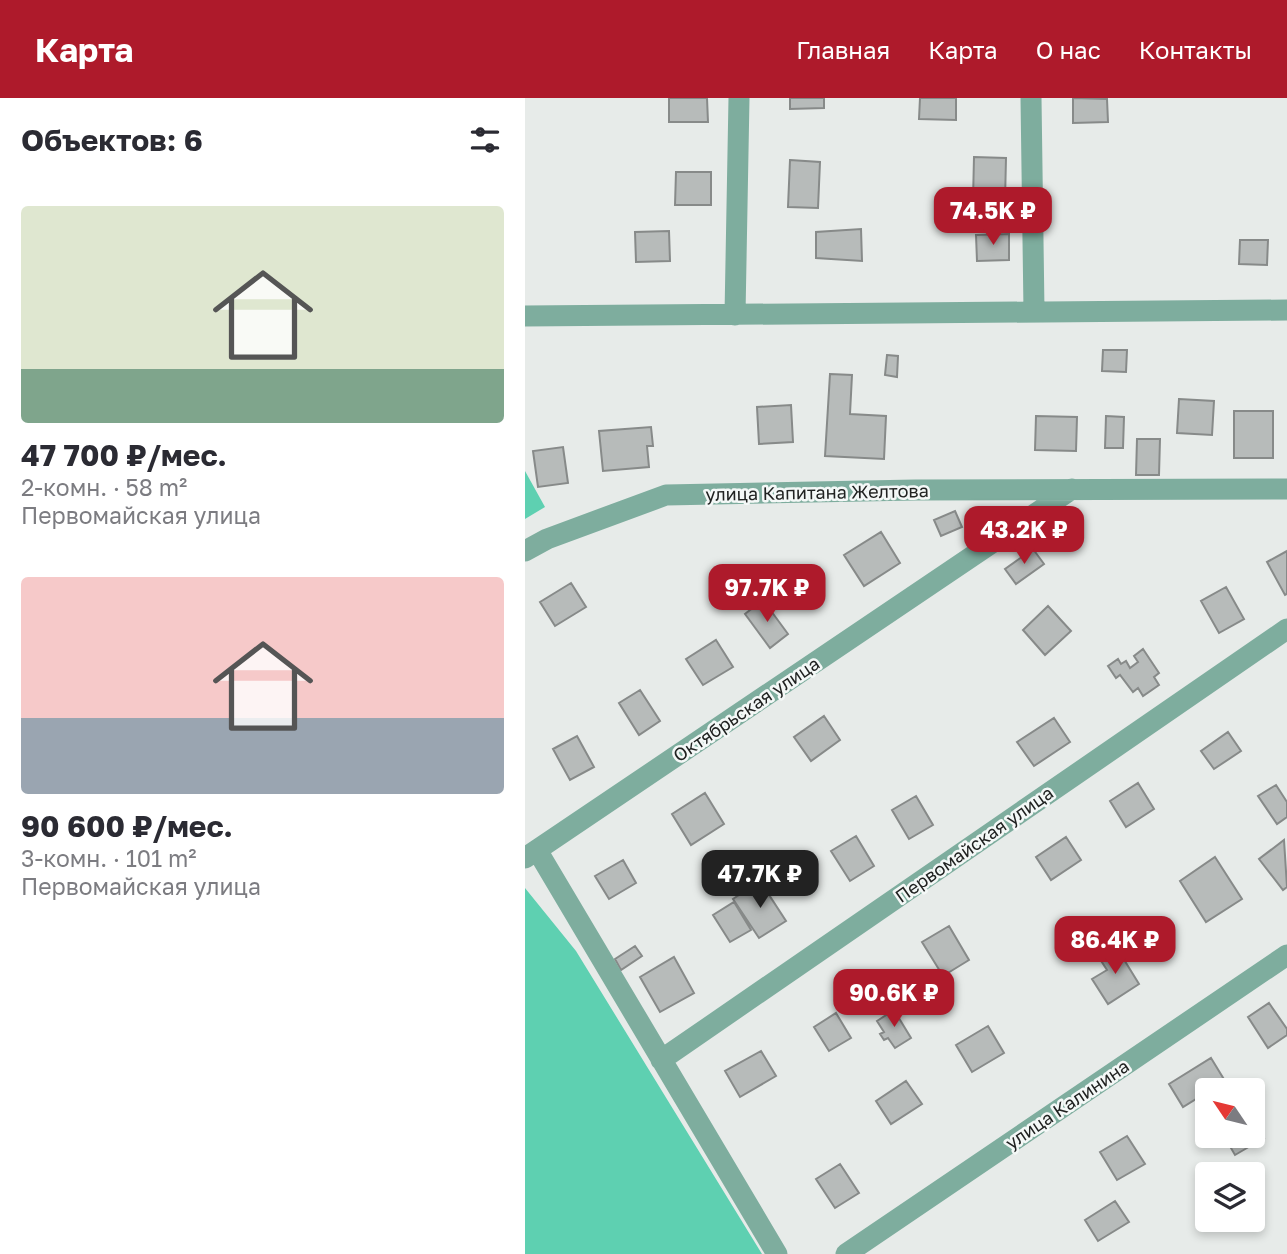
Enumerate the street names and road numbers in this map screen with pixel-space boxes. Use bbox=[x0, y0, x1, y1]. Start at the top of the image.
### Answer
street label: улица Капитана Желтова bbox=[705, 479, 929, 505]
street label: Октябрьская улица bbox=[669, 652, 823, 766]
street label: Первомайская улица bbox=[891, 781, 1057, 907]
street label: улица Калинина bbox=[1001, 1054, 1133, 1154]

